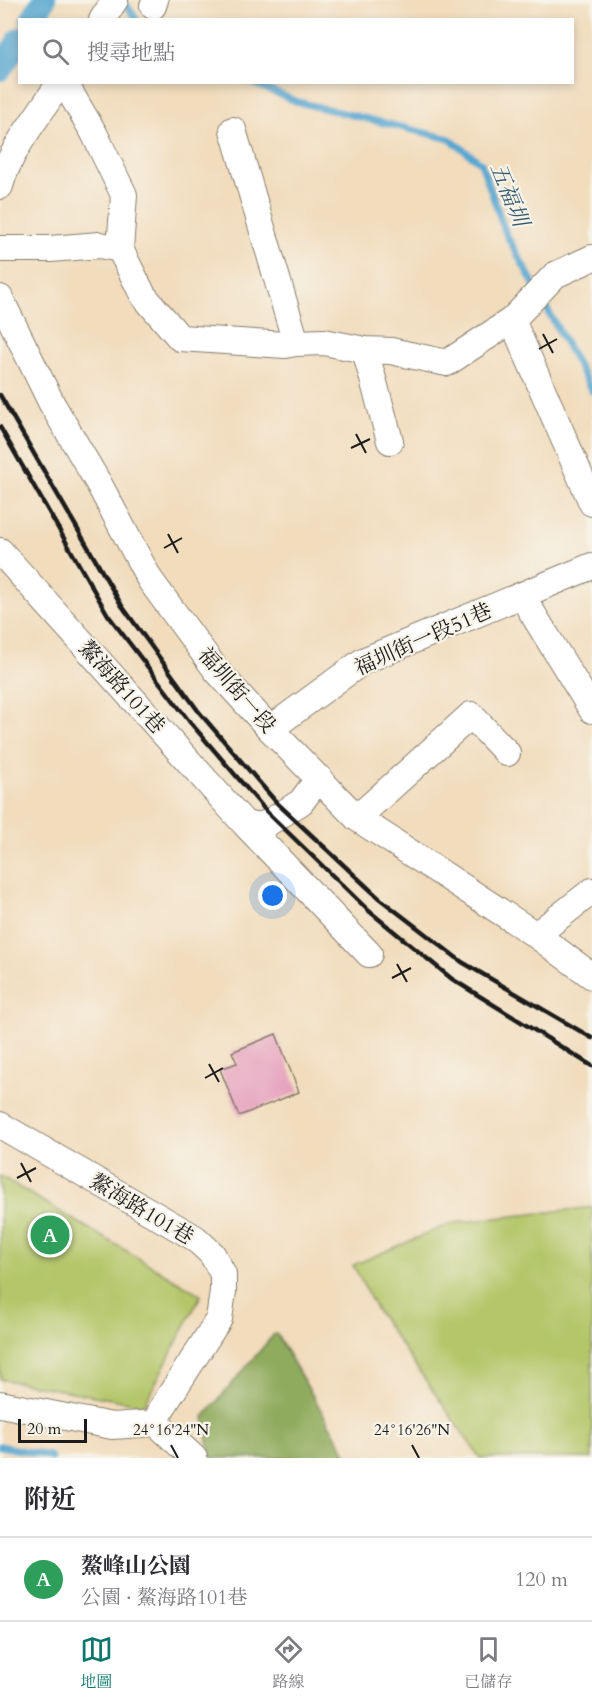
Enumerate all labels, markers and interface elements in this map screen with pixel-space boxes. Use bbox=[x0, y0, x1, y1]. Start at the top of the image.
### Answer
search box bbox=[18, 18, 574, 84]
icon: search bbox=[39, 35, 72, 68]
text: 搜尋地點 bbox=[87, 38, 175, 68]
water label: 五福圳 bbox=[483, 158, 537, 234]
street label: 福圳街一段51巷 bbox=[350, 596, 496, 683]
street label: 鰲海路101巷 bbox=[72, 634, 171, 740]
street label: 福圳街一段 bbox=[191, 641, 282, 739]
your location bbox=[258, 881, 287, 910]
street label: 鰲海路101巷 bbox=[84, 1167, 199, 1252]
pin: A bbox=[31, 1212, 70, 1258]
scale bar bbox=[18, 1416, 87, 1444]
text: 20 m bbox=[27, 1418, 61, 1440]
text: 24°16'24"N bbox=[133, 1420, 209, 1440]
text: 24°16'26"N bbox=[374, 1420, 450, 1440]
text: 附近 bbox=[24, 1482, 76, 1517]
text: 鰲峰山公園 bbox=[81, 1551, 191, 1581]
text: A bbox=[36, 1566, 51, 1593]
text: 120 m bbox=[515, 1566, 568, 1593]
text: 公園 · 鰲海路101巷 bbox=[81, 1584, 248, 1611]
tab: 地圖 bbox=[80, 1633, 113, 1693]
tab: 路線 bbox=[272, 1633, 305, 1693]
tab: 已儲存 bbox=[464, 1633, 512, 1693]

